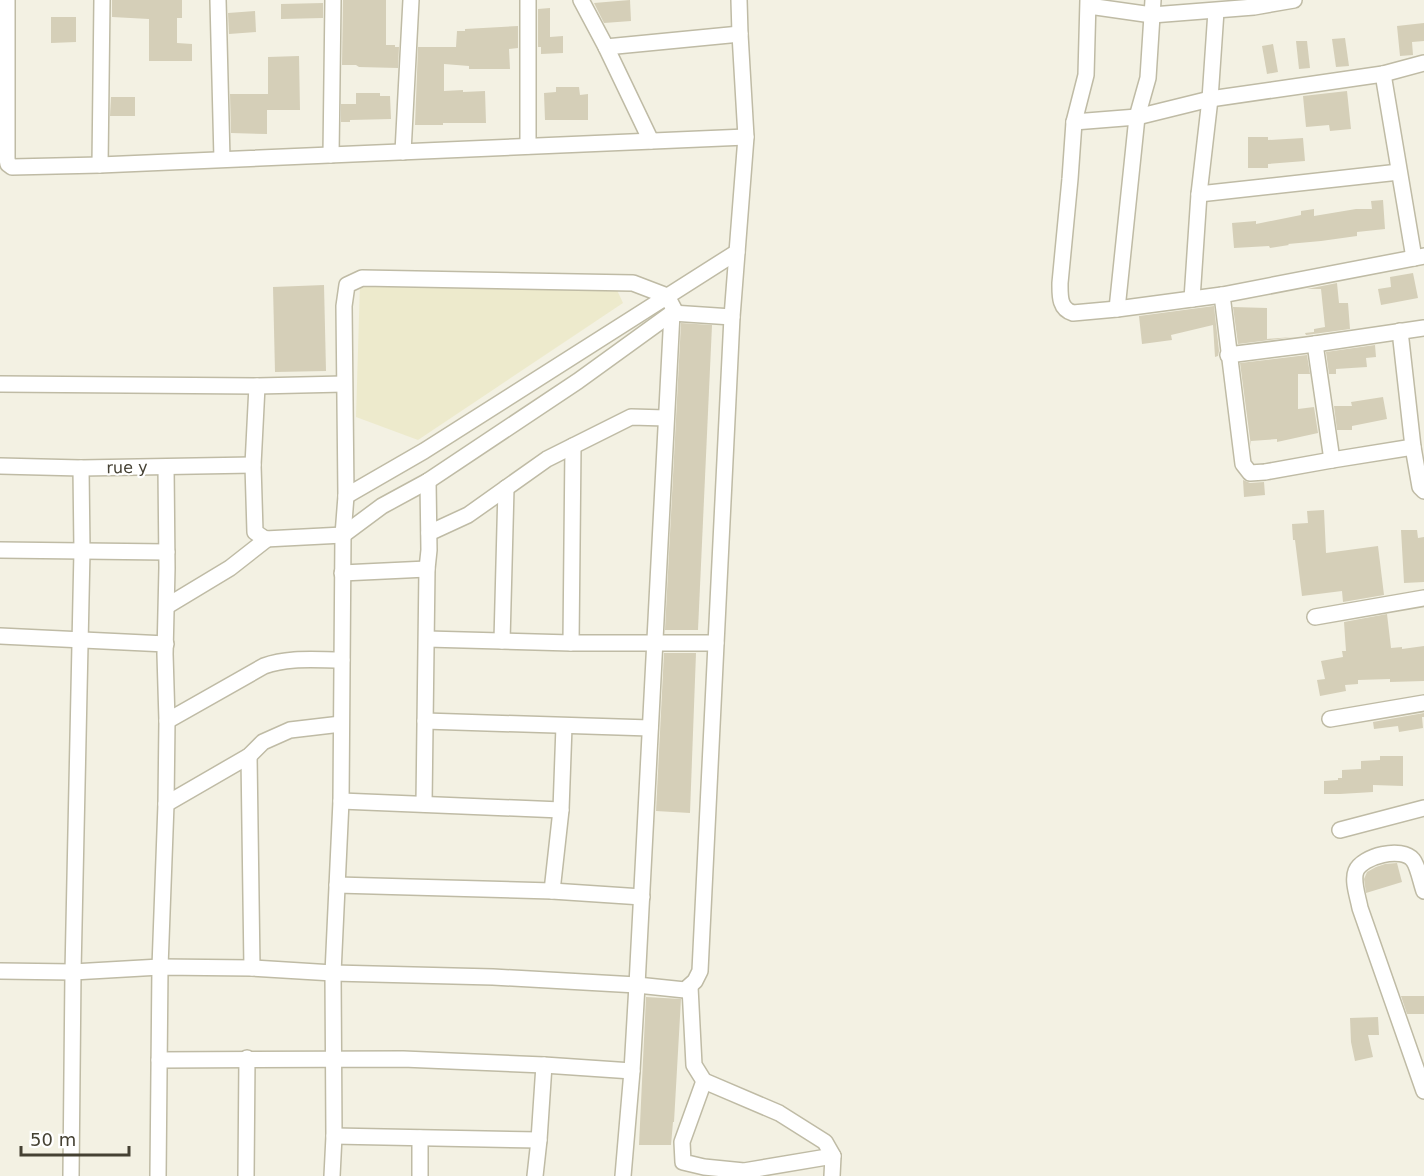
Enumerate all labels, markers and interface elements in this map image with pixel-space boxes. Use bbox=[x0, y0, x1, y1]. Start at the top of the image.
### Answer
street label: rue y bbox=[106, 458, 148, 477]
scale bar bbox=[21, 1119, 129, 1157]
text: 50 m bbox=[30, 1129, 76, 1150]

